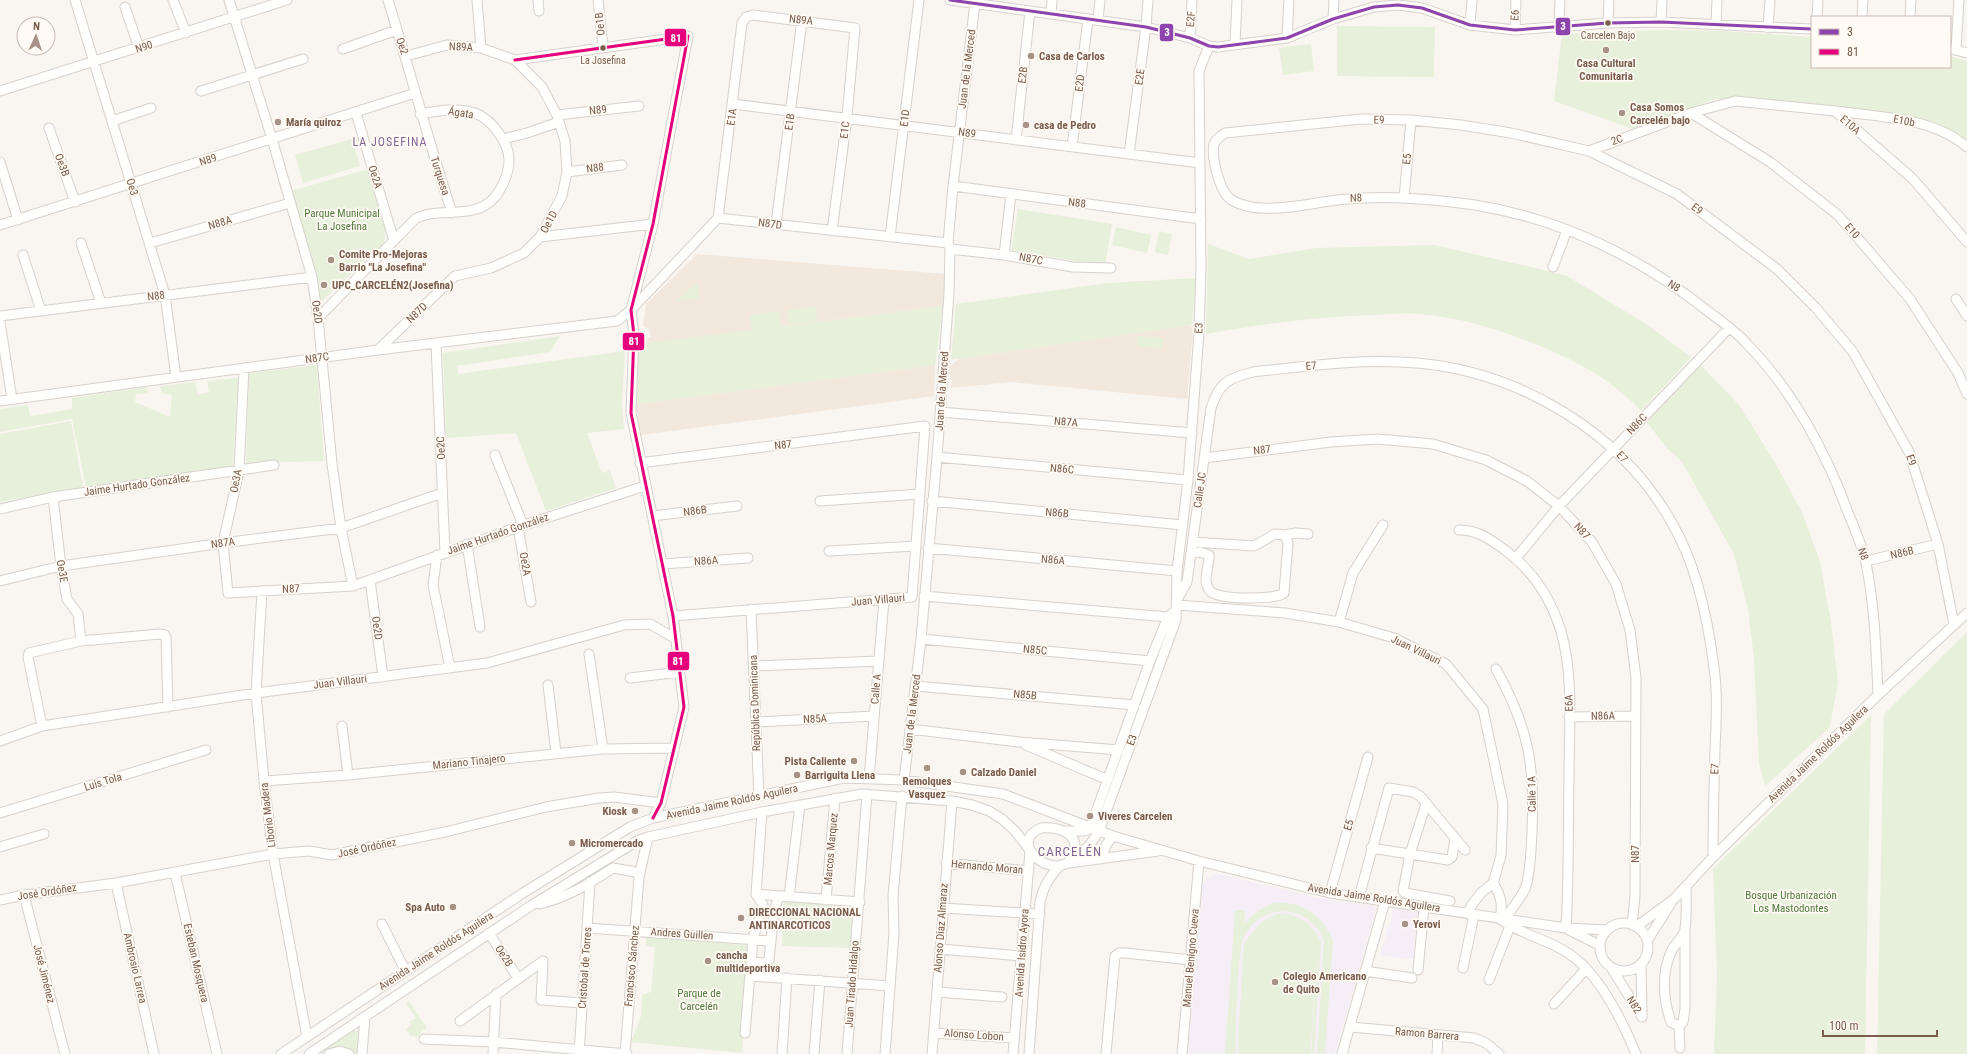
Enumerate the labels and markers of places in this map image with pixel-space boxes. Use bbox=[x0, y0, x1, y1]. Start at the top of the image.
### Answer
marker: Carcelen Bajo bbox=[1603, 18, 1613, 28]
place label: Carcelen Bajo bbox=[1581, 30, 1635, 41]
marker: La Josefina bbox=[598, 43, 608, 53]
marker: Casa Cultural Comunitaria bbox=[1601, 45, 1611, 55]
place label: Casa de Carlos bbox=[1039, 50, 1105, 63]
marker: Casa de Carlos bbox=[1026, 51, 1036, 61]
place label: La Josefina bbox=[580, 55, 626, 66]
place label: Casa Cultural Comunitaria bbox=[1577, 57, 1636, 83]
place label: Casa Somos Carcelén bajo bbox=[1630, 101, 1691, 127]
marker: Casa Somos Carcelén bajo bbox=[1617, 108, 1627, 118]
place label: María quiroz bbox=[286, 116, 341, 129]
marker: María quiroz bbox=[273, 117, 283, 127]
place label: casa de Pedro bbox=[1034, 119, 1097, 132]
marker: casa de Pedro bbox=[1021, 120, 1031, 130]
place label: Comite Pro-Mejoras Barrio "La Josefina" bbox=[339, 248, 427, 274]
marker: Comite Pro-Mejoras Barrio "La Josefina" bbox=[326, 255, 336, 265]
place label: UPC_CARCELÉN2(Josefina) bbox=[332, 279, 454, 292]
marker: UPC_CARCELÉN2(Josefina) bbox=[319, 280, 329, 290]
place label: Pista Caliente bbox=[785, 755, 846, 768]
marker: Pista Caliente bbox=[849, 756, 859, 766]
marker: Remolques Vasquez bbox=[922, 763, 932, 773]
place label: Calzado Daniel bbox=[971, 766, 1037, 779]
marker: Calzado Daniel bbox=[958, 767, 968, 777]
place label: Barriguita Llena bbox=[805, 769, 875, 782]
marker: Barriguita Llena bbox=[792, 770, 802, 780]
place label: Remolques Vasquez bbox=[903, 775, 951, 801]
place label: Kiosk bbox=[602, 805, 628, 818]
marker: Kiosk bbox=[630, 806, 640, 816]
place label: Viveres Carcelen bbox=[1098, 810, 1172, 823]
marker: Viveres Carcelen bbox=[1085, 811, 1095, 821]
place label: Micromercado bbox=[580, 837, 644, 850]
marker: Micromercado bbox=[567, 838, 577, 848]
place label: Spa Auto bbox=[405, 901, 446, 914]
marker: Spa Auto bbox=[448, 902, 458, 912]
place label: DIRECCIONAL NACIONAL ANTINARCOTICOS bbox=[749, 906, 861, 932]
marker: DIRECCIONAL NACIONAL ANTINARCOTICOS bbox=[736, 913, 746, 923]
place label: Yerovi bbox=[1413, 918, 1441, 931]
marker: Yerovi bbox=[1400, 919, 1410, 929]
place label: cancha multideportiva bbox=[716, 949, 780, 975]
marker: cancha multideportiva bbox=[703, 956, 713, 966]
place label: Colegio Americano de Quito bbox=[1283, 970, 1367, 996]
marker: Colegio Americano de Quito bbox=[1270, 977, 1280, 987]

